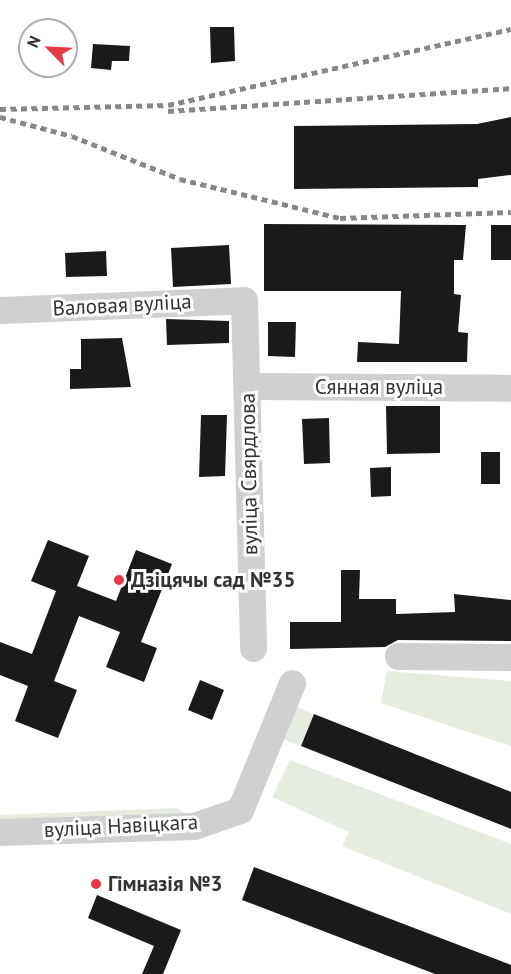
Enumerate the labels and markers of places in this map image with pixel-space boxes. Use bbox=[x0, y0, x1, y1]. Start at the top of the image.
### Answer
place label: Дзіцячы сад №35 bbox=[131, 567, 295, 593]
marker: Дзіцячы сад №35 bbox=[112, 573, 126, 587]
place label: Гімназія №3 bbox=[108, 871, 222, 897]
marker: Гімназія №3 bbox=[89, 877, 103, 891]

